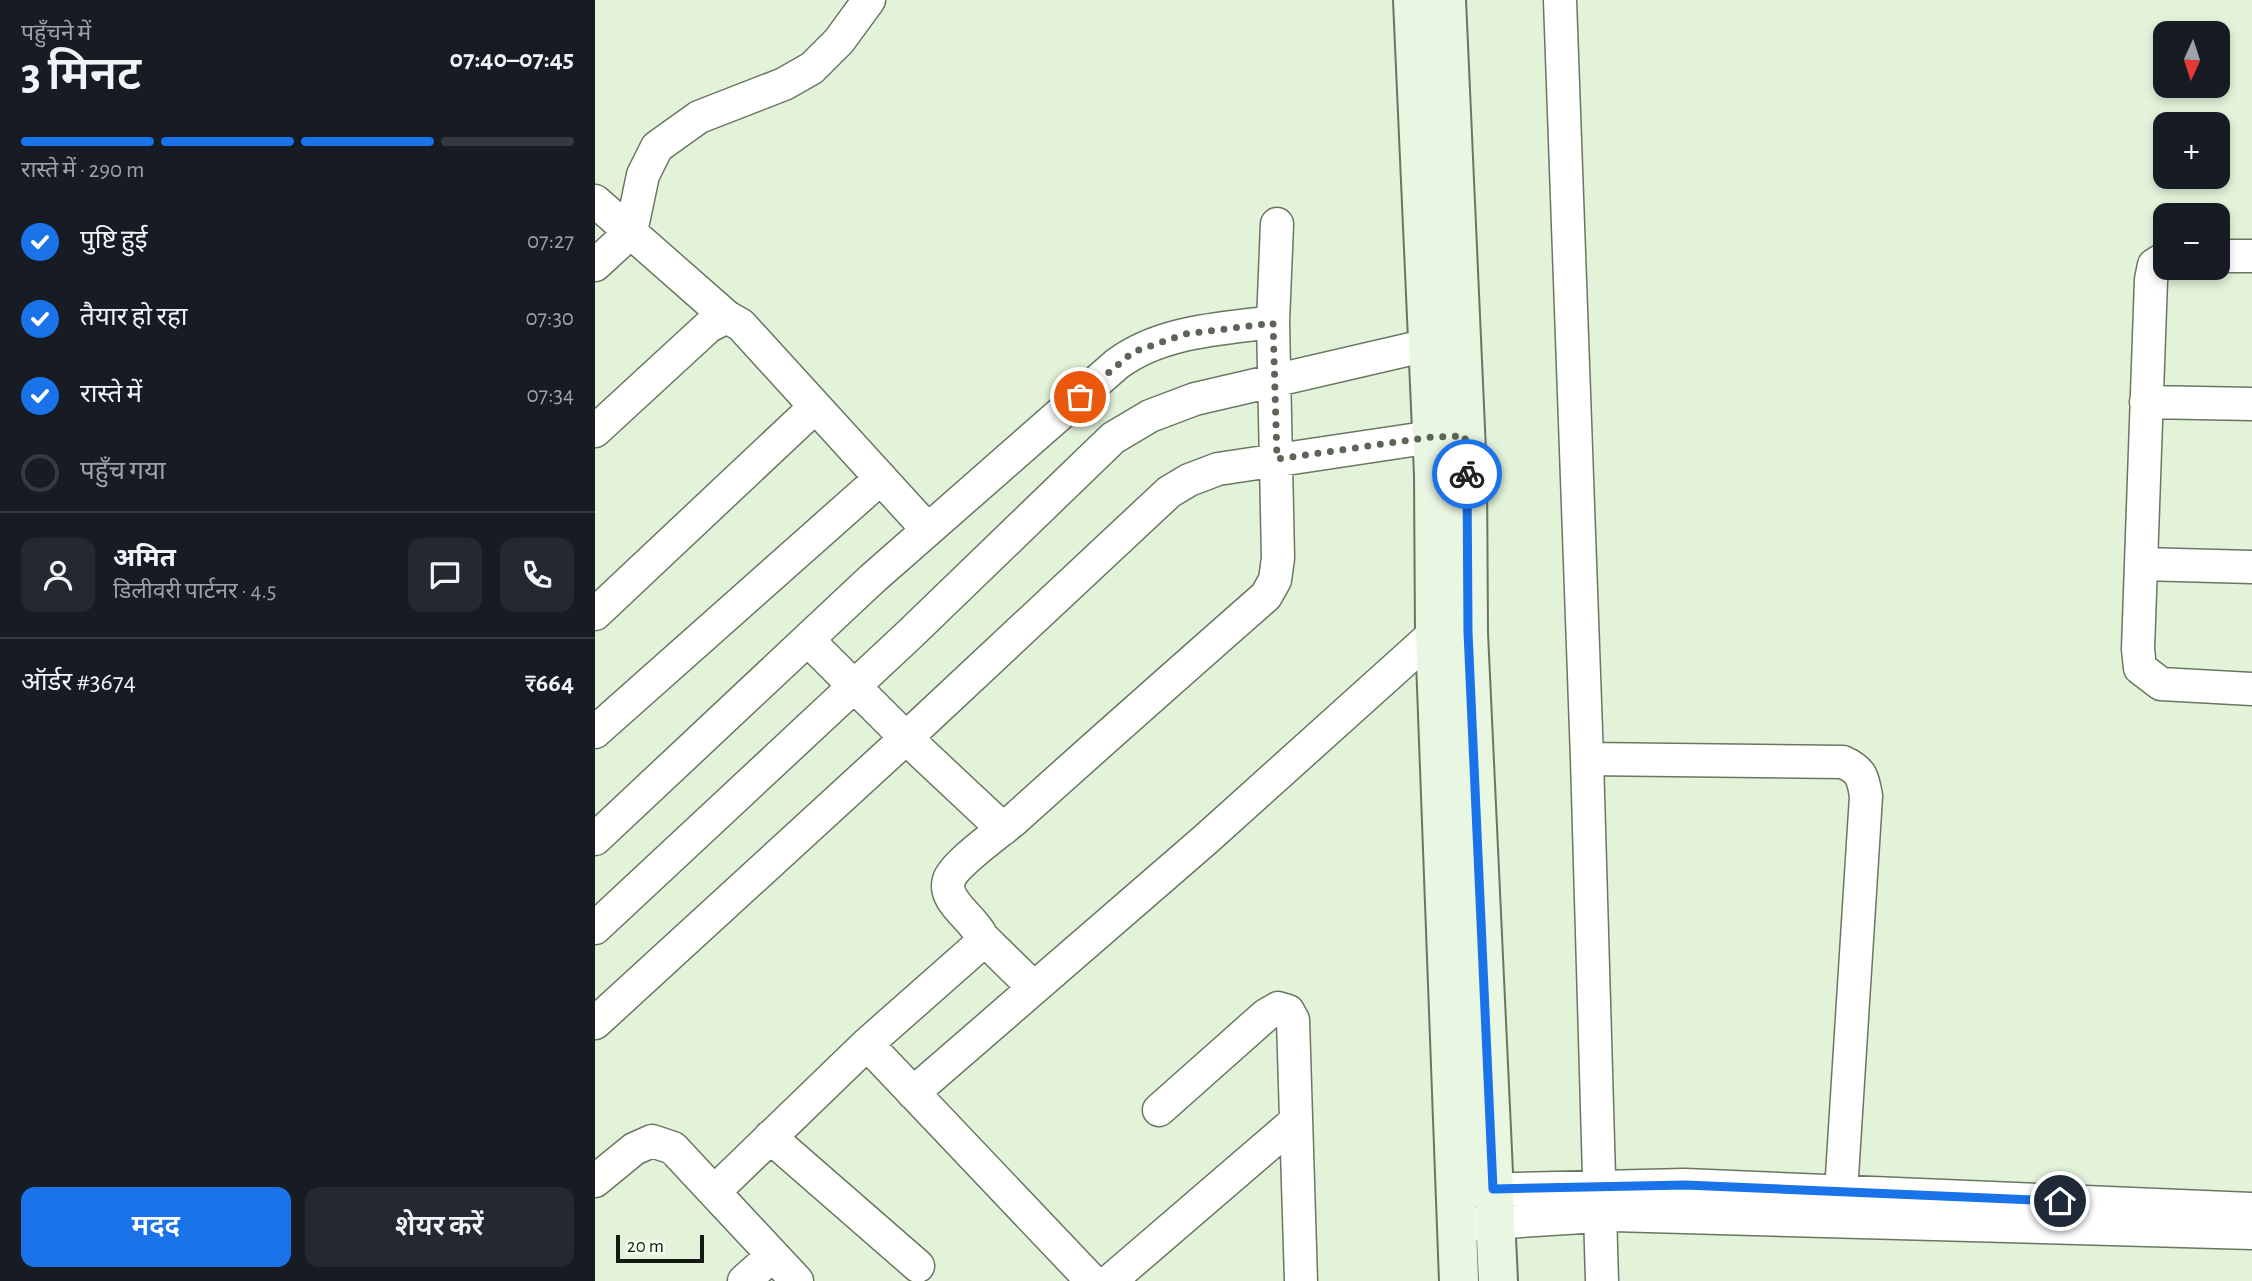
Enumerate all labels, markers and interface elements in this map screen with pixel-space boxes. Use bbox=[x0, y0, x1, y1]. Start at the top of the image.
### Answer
north arrow bbox=[2153, 21, 2229, 98]
map controls bbox=[2153, 21, 2230, 280]
text: पहुँचने में bbox=[21, 22, 91, 45]
text: 07:40–07:45 bbox=[450, 46, 574, 72]
text: 3 मिनट bbox=[21, 52, 141, 98]
button: + bbox=[2153, 112, 2230, 189]
text: रास्ते में · 290 m bbox=[21, 159, 144, 182]
button: − bbox=[2153, 203, 2230, 280]
icon: check bbox=[21, 223, 59, 261]
text: पुष्टि हुई bbox=[80, 227, 148, 253]
text: 07:27 bbox=[527, 230, 574, 253]
icon: check bbox=[21, 300, 59, 338]
text: तैयार हो रहा bbox=[80, 304, 188, 330]
text: 07:30 bbox=[525, 307, 574, 330]
pin bbox=[1050, 367, 1110, 427]
icon: check bbox=[21, 377, 59, 415]
icon: bag bbox=[1061, 378, 1099, 416]
text: रास्ते में bbox=[80, 381, 142, 407]
text: 07:34 bbox=[526, 384, 574, 407]
courier bbox=[1432, 439, 1502, 509]
icon: bike bbox=[1448, 455, 1486, 493]
text: पहुँच गया bbox=[80, 458, 166, 484]
button: person bbox=[21, 538, 95, 612]
button: chat bbox=[408, 538, 482, 612]
button: phone bbox=[500, 538, 574, 612]
text: अमित bbox=[113, 545, 176, 571]
text: डिलीवरी पार्टनर · 4.5 bbox=[113, 580, 276, 603]
text: ऑर्डर #3674 bbox=[21, 669, 136, 695]
text: ₹664 bbox=[525, 670, 574, 696]
pin bbox=[2030, 1171, 2090, 1231]
icon: home bbox=[2041, 1182, 2079, 1220]
button: मदद bbox=[21, 1187, 291, 1267]
button: शेयर करें bbox=[305, 1187, 574, 1267]
scale bar bbox=[616, 1232, 703, 1264]
text: 20 m bbox=[627, 1237, 664, 1256]

